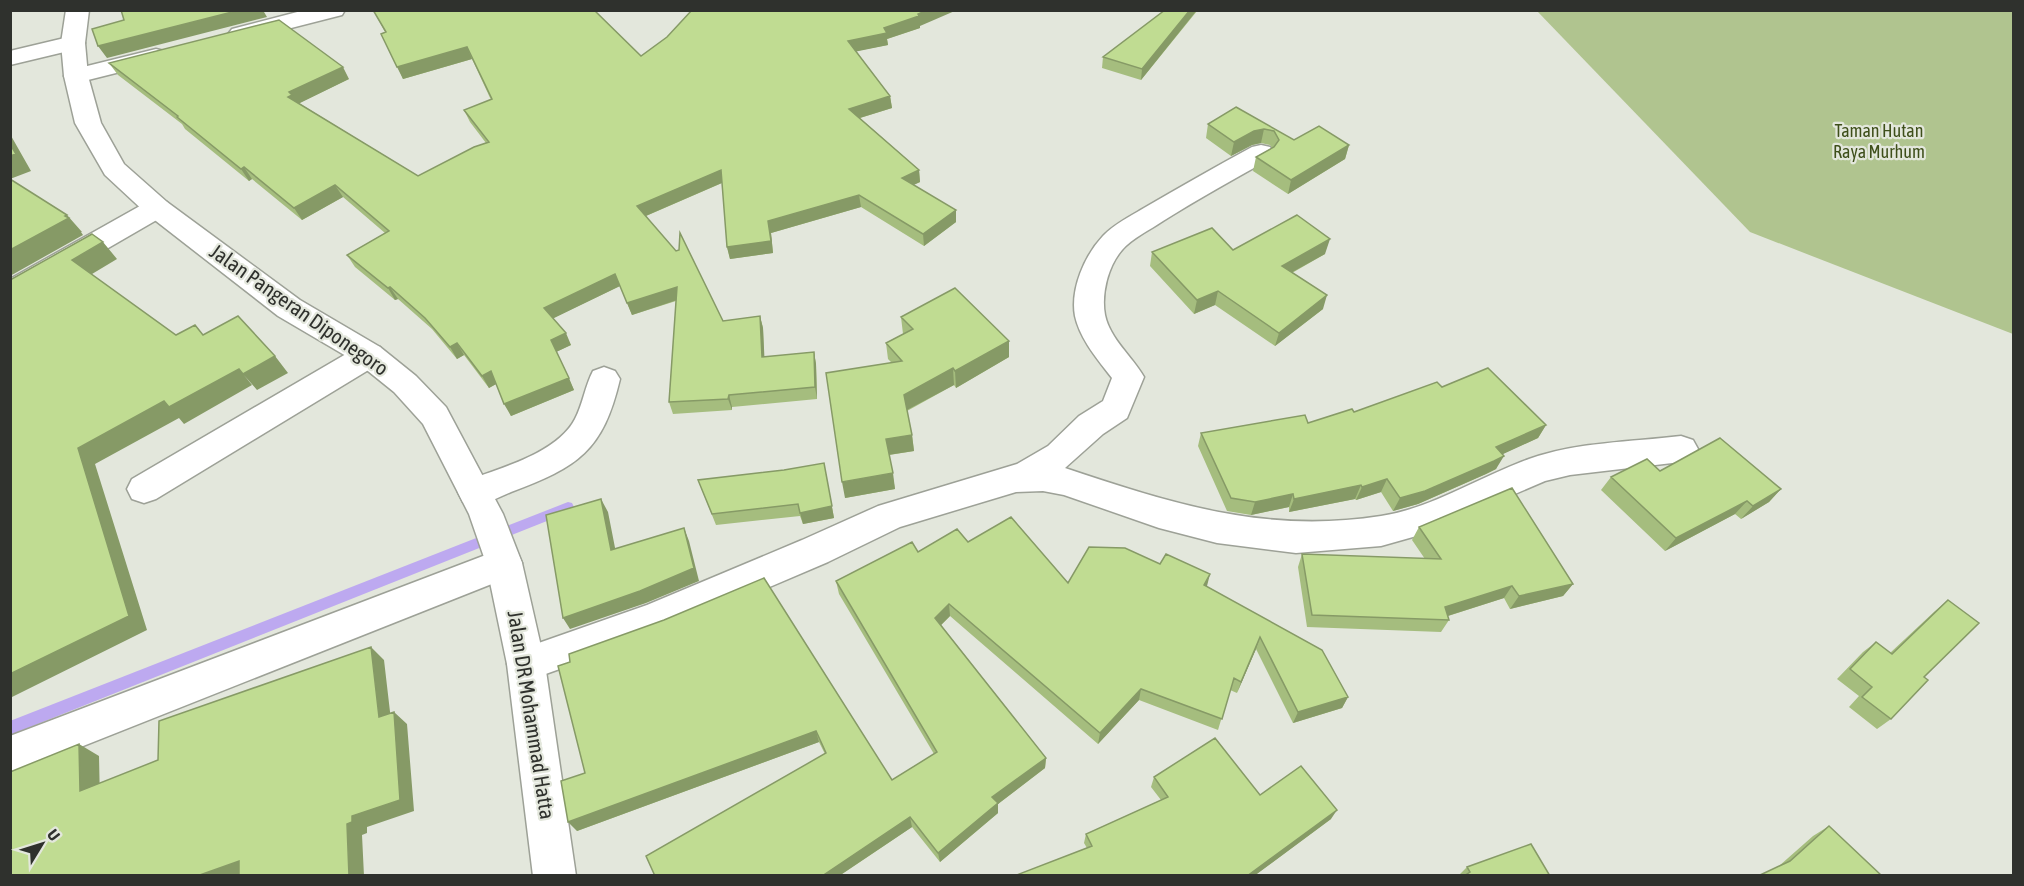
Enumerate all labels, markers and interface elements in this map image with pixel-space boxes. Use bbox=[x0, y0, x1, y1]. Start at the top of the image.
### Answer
park label: Taman Hutan Raya Murhum bbox=[1833, 120, 1925, 162]
street label: Jalan Pangeran Diponegoro bbox=[206, 239, 393, 380]
street label: Jalan DR Mohammad Hatta bbox=[504, 609, 560, 821]
north arrow bbox=[12, 814, 72, 874]
text: U bbox=[44, 825, 64, 844]

